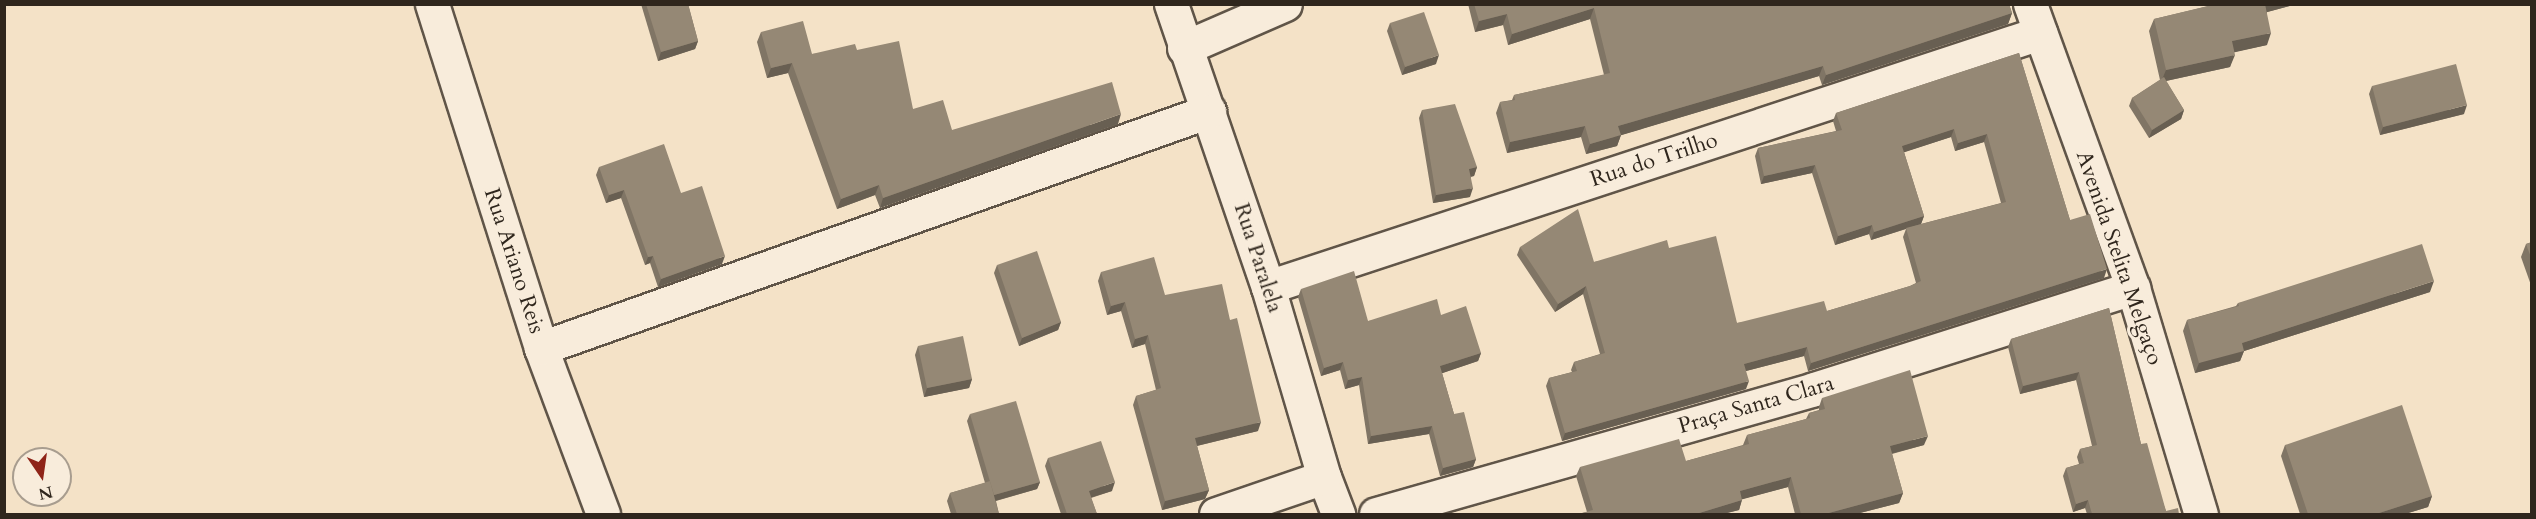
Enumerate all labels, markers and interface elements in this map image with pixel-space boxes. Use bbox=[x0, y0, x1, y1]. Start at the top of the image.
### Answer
street label: Rua do Trilho bbox=[1587, 127, 1721, 193]
street label: Avenida Stelita Melgaço bbox=[2070, 147, 2168, 369]
street label: Rua Ariano Reis bbox=[478, 185, 550, 337]
street label: Rua Paralela bbox=[1228, 200, 1288, 316]
street label: Praça Santa Clara bbox=[1675, 370, 1837, 440]
north arrow bbox=[12, 447, 72, 507]
text: N bbox=[36, 480, 55, 505]

